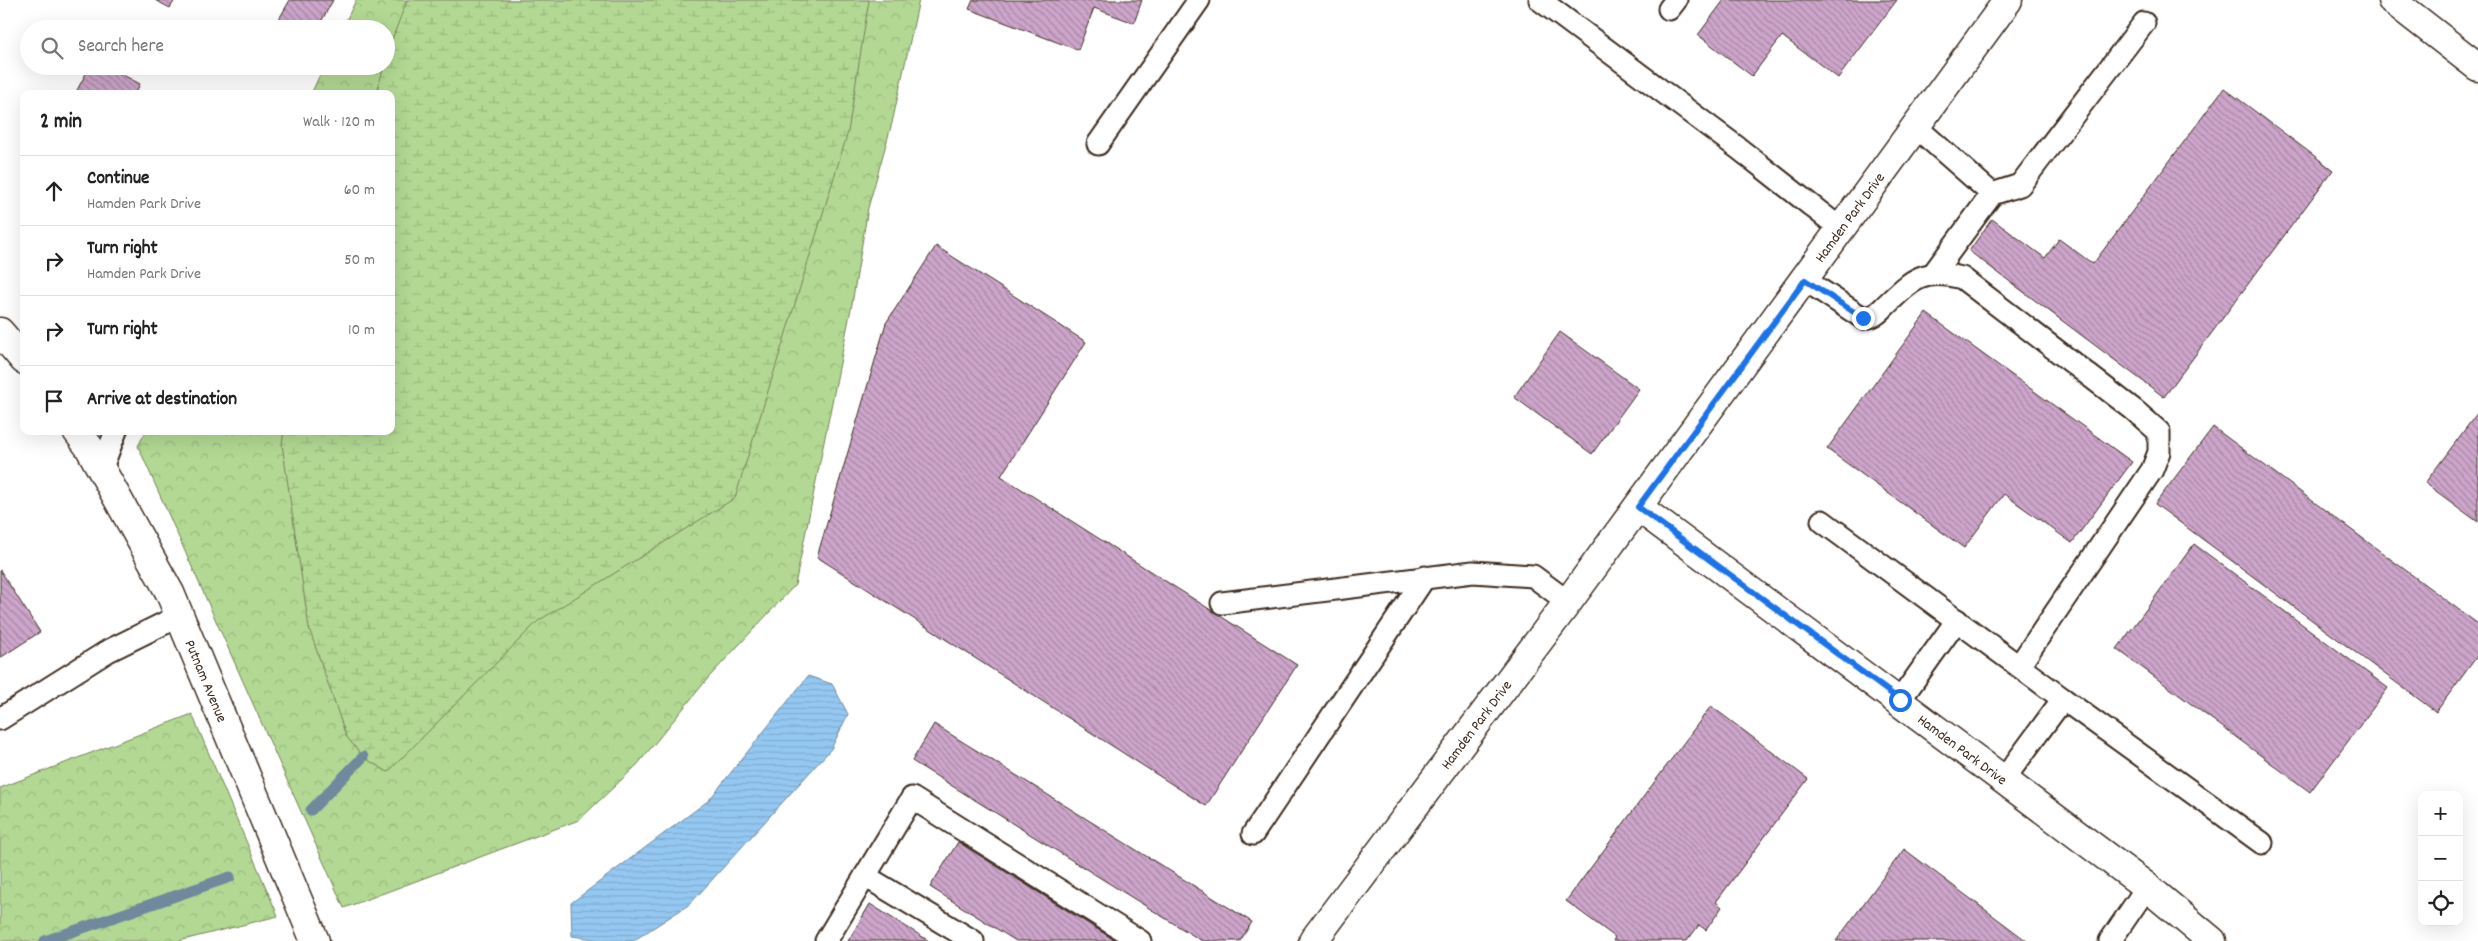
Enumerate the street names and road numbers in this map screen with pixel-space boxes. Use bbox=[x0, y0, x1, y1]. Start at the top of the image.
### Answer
street label: Hamden Park Drive bbox=[1810, 168, 1892, 268]
street label: Putnam Avenue bbox=[178, 637, 232, 727]
street label: Hamden Park Drive bbox=[1437, 676, 1519, 775]
street label: Hamden Park Drive bbox=[1912, 710, 2011, 792]

